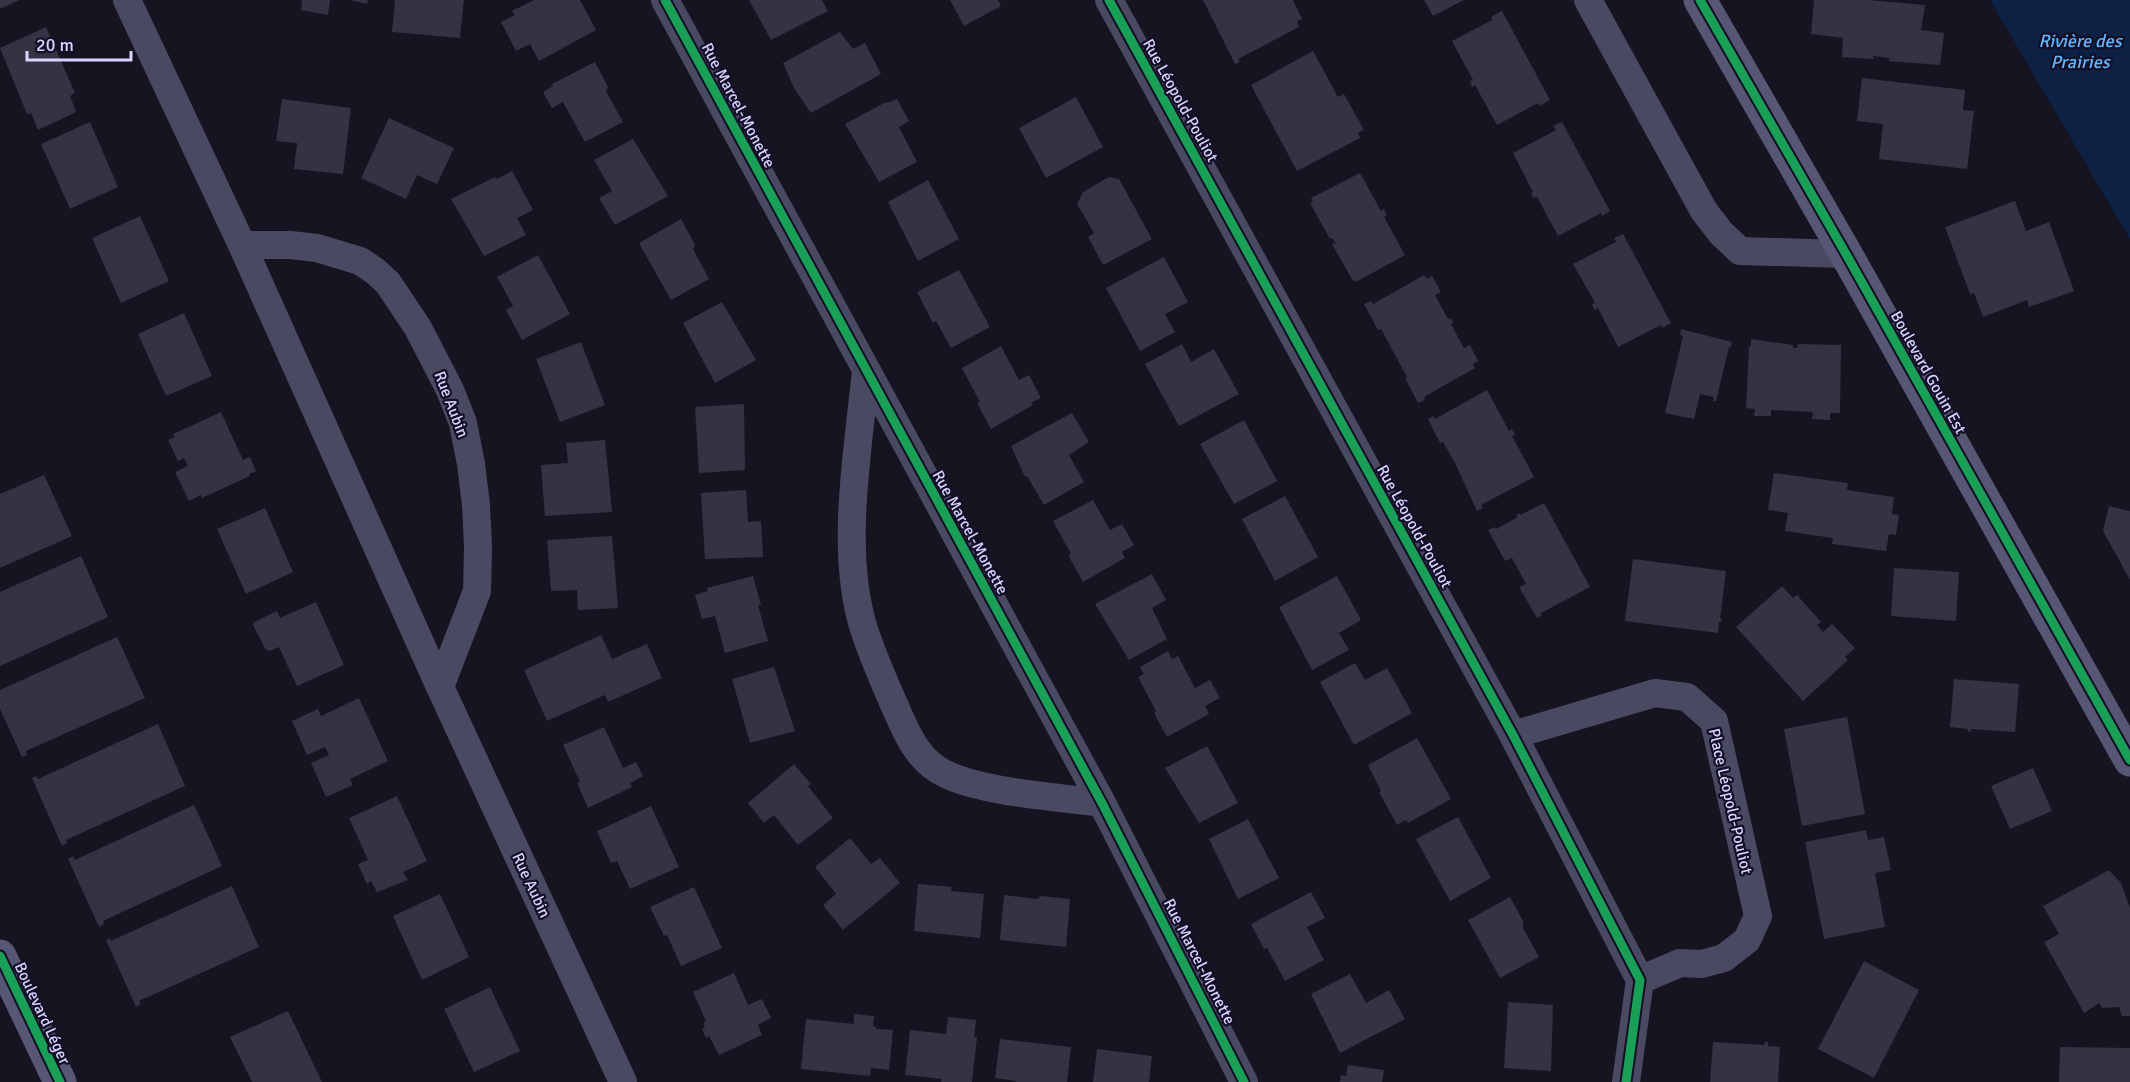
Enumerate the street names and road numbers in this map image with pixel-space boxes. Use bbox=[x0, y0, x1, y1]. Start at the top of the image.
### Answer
street label: Rue Léopold-Pouliot bbox=[1138, 35, 1222, 166]
street label: Rue Marcel-Monette bbox=[697, 40, 780, 171]
street label: Boulevard Gouin Est bbox=[1886, 307, 1970, 438]
street label: Rue Aubin bbox=[429, 368, 473, 440]
street label: Rue Léopold-Pouliot bbox=[1372, 461, 1456, 592]
street label: Rue Marcel-Monette bbox=[928, 467, 1013, 598]
street label: Place Léopold-Pouliot bbox=[1704, 726, 1757, 876]
street label: Rue Aubin bbox=[507, 850, 555, 921]
street label: Rue Marcel-Monette bbox=[1159, 895, 1240, 1028]
street label: Boulevard Léger bbox=[10, 959, 75, 1068]

